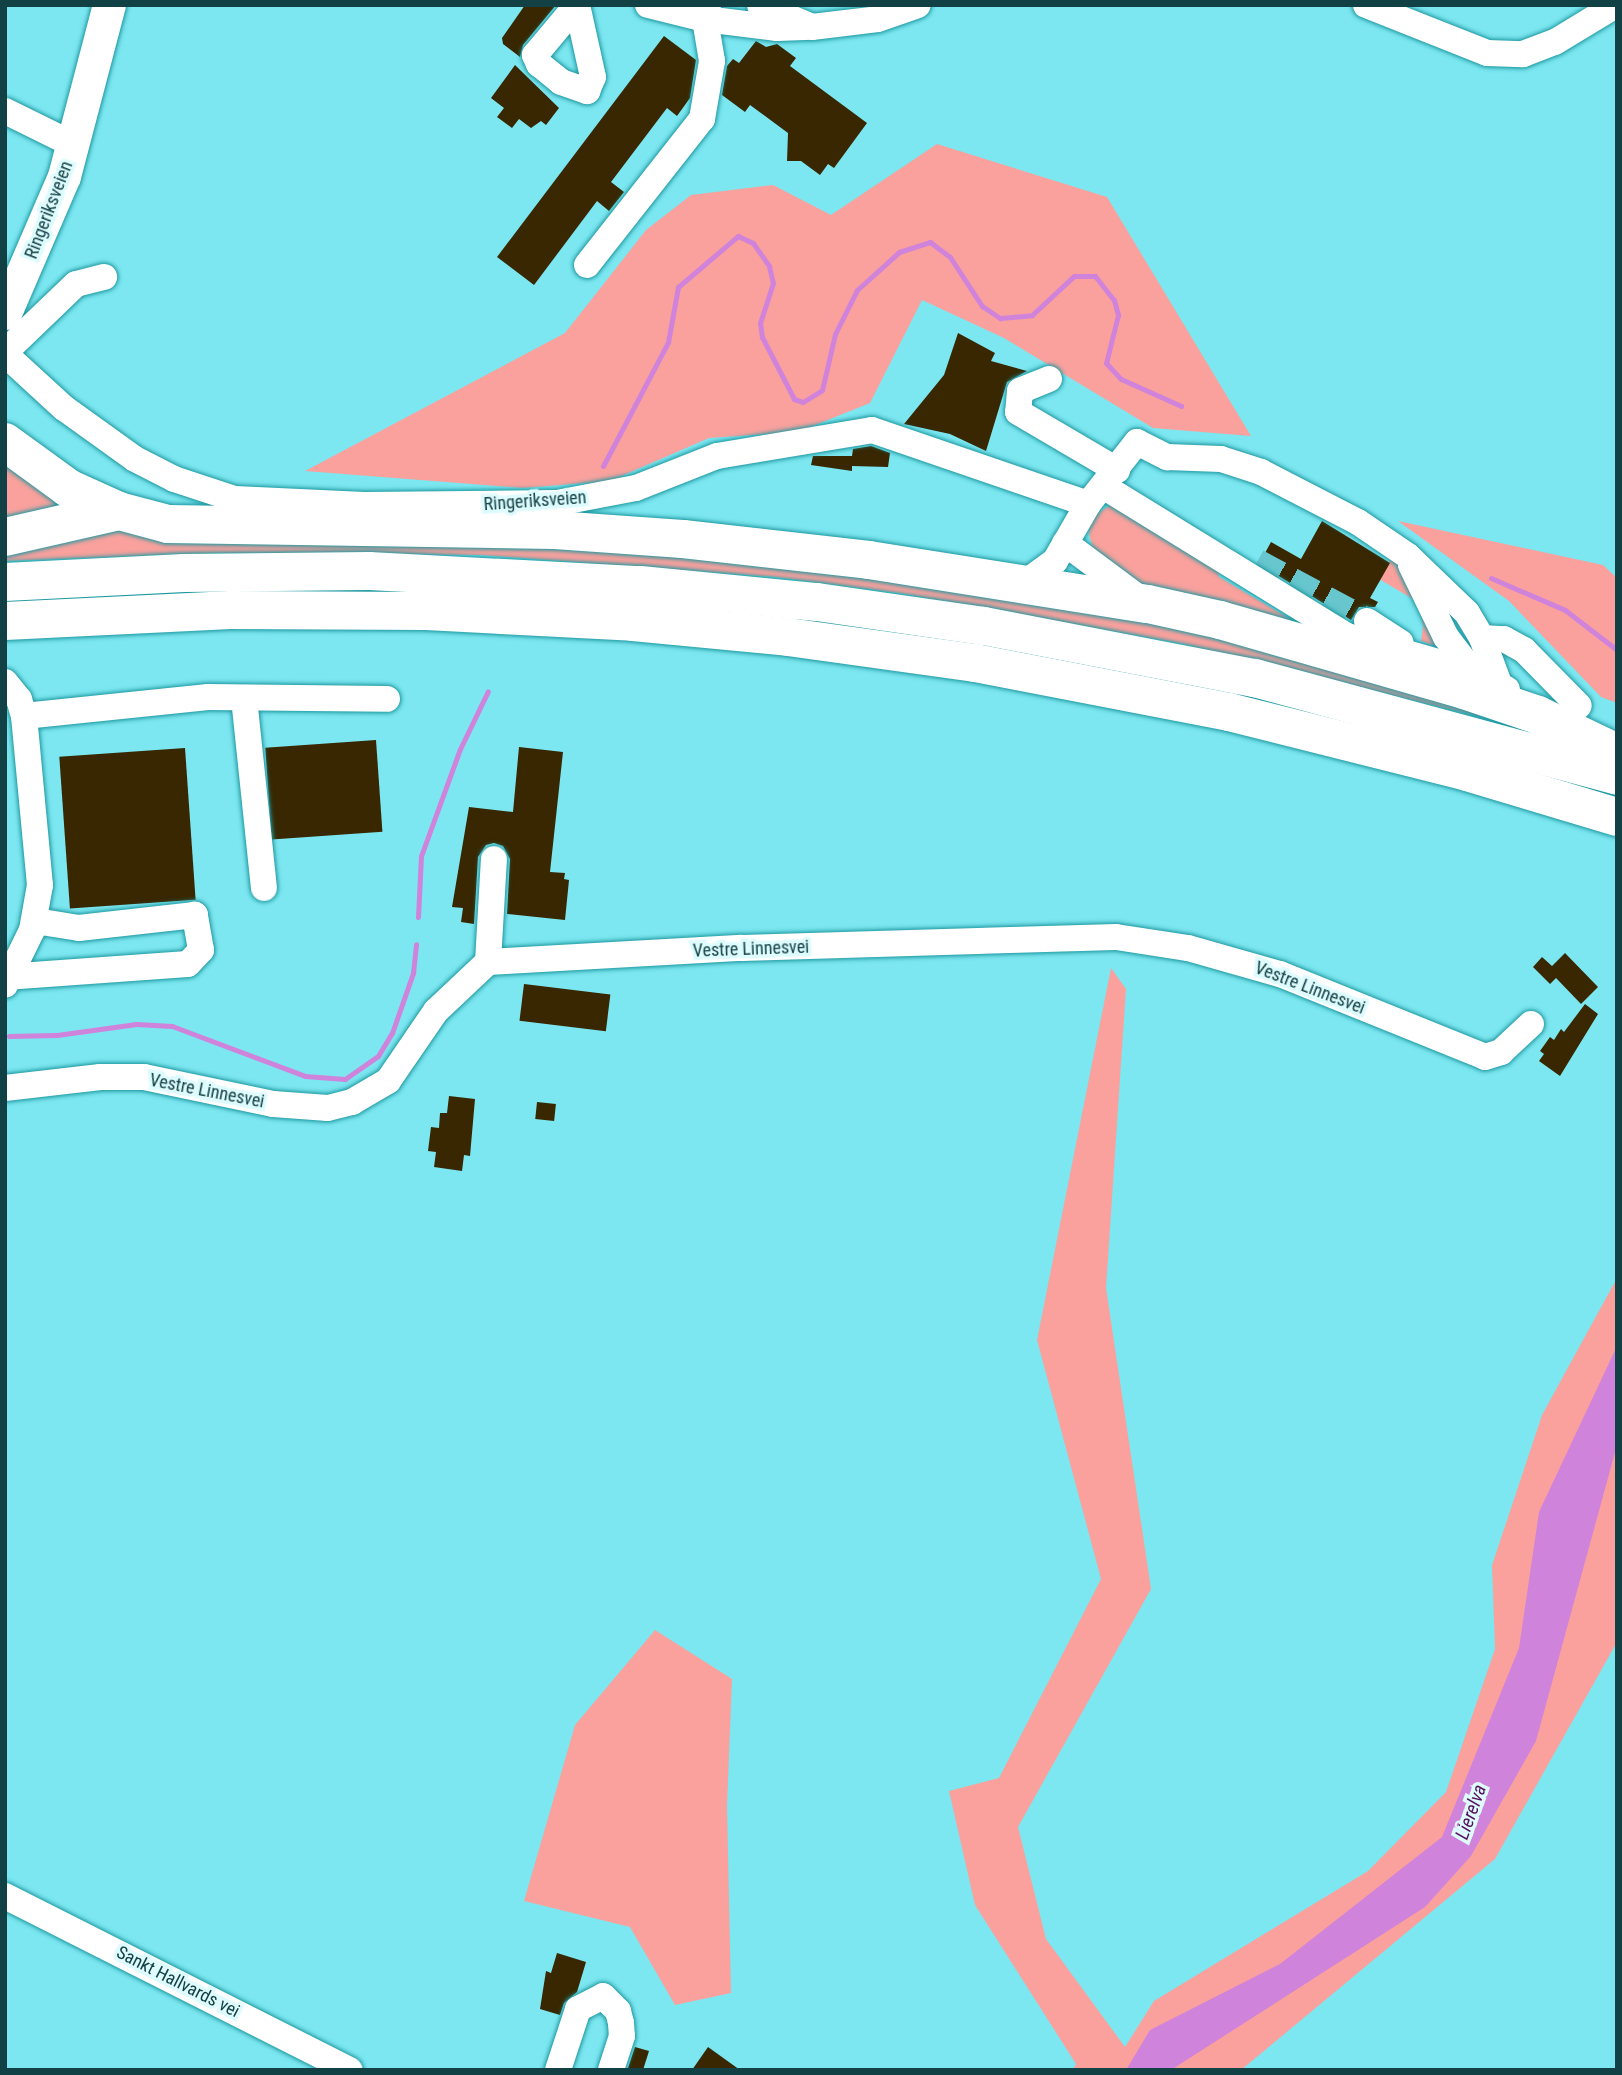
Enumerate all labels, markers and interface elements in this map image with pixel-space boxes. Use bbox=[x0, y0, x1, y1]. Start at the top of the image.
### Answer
street label: Ringeriksveien bbox=[20, 158, 78, 262]
street label: Ringeriksveien bbox=[483, 487, 587, 515]
street label: Vestre Linnesvei bbox=[692, 936, 810, 962]
street label: Vestre Linnesvei bbox=[1252, 957, 1368, 1019]
street label: Vestre Linnesvei bbox=[148, 1069, 266, 1113]
water label: Lierelva bbox=[1451, 1782, 1491, 1842]
street label: Sankt Hallvards vei bbox=[113, 1942, 243, 2022]

